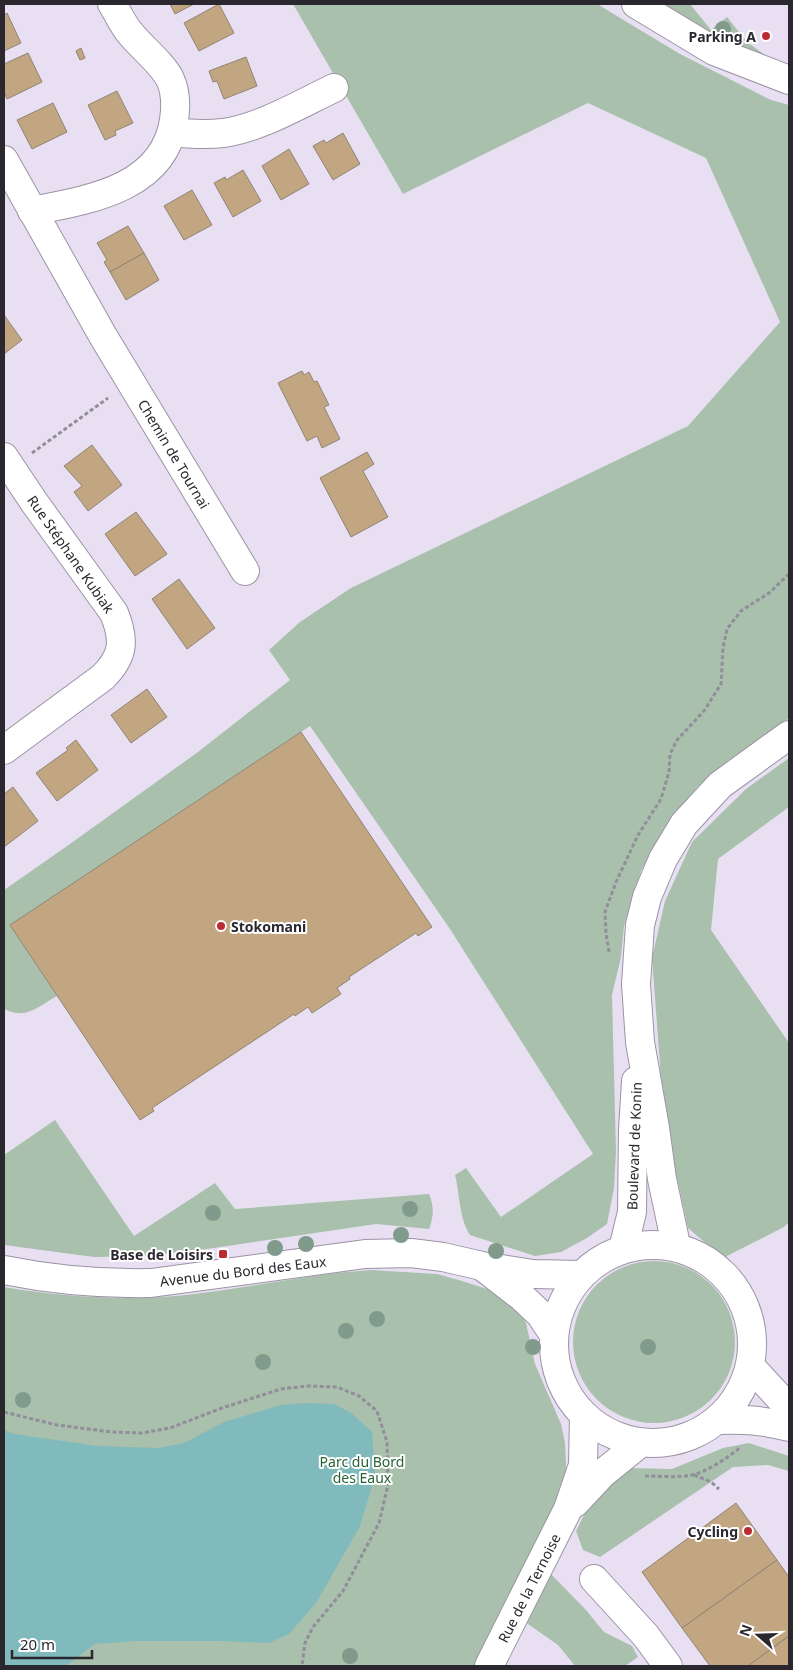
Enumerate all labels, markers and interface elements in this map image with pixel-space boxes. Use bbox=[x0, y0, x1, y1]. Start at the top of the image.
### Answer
place label: Parking A bbox=[689, 27, 756, 46]
marker: Parking A bbox=[760, 30, 772, 42]
street label: Chemin de Tournai bbox=[134, 396, 214, 512]
street label: Rue Stéphane Kubiak bbox=[23, 491, 119, 617]
place label: Stokomani bbox=[231, 917, 306, 936]
marker: Stokomani bbox=[215, 920, 227, 932]
street label: Boulevard de Konin bbox=[622, 1082, 646, 1210]
place label: Base de Loisirs bbox=[110, 1245, 213, 1264]
marker: Base de Loisirs bbox=[217, 1248, 229, 1260]
street label: Avenue du Bord des Eaux bbox=[159, 1251, 328, 1291]
park label: Parc du Bord des Eaux bbox=[320, 1452, 404, 1487]
place label: Cycling bbox=[687, 1522, 738, 1541]
marker: Cycling bbox=[742, 1525, 754, 1537]
street label: Rue de la Ternoise bbox=[493, 1530, 565, 1646]
north arrow bbox=[733, 1610, 783, 1660]
text: N bbox=[734, 1622, 756, 1639]
scale bar bbox=[12, 1628, 92, 1660]
text: 20 m bbox=[20, 1634, 55, 1654]

